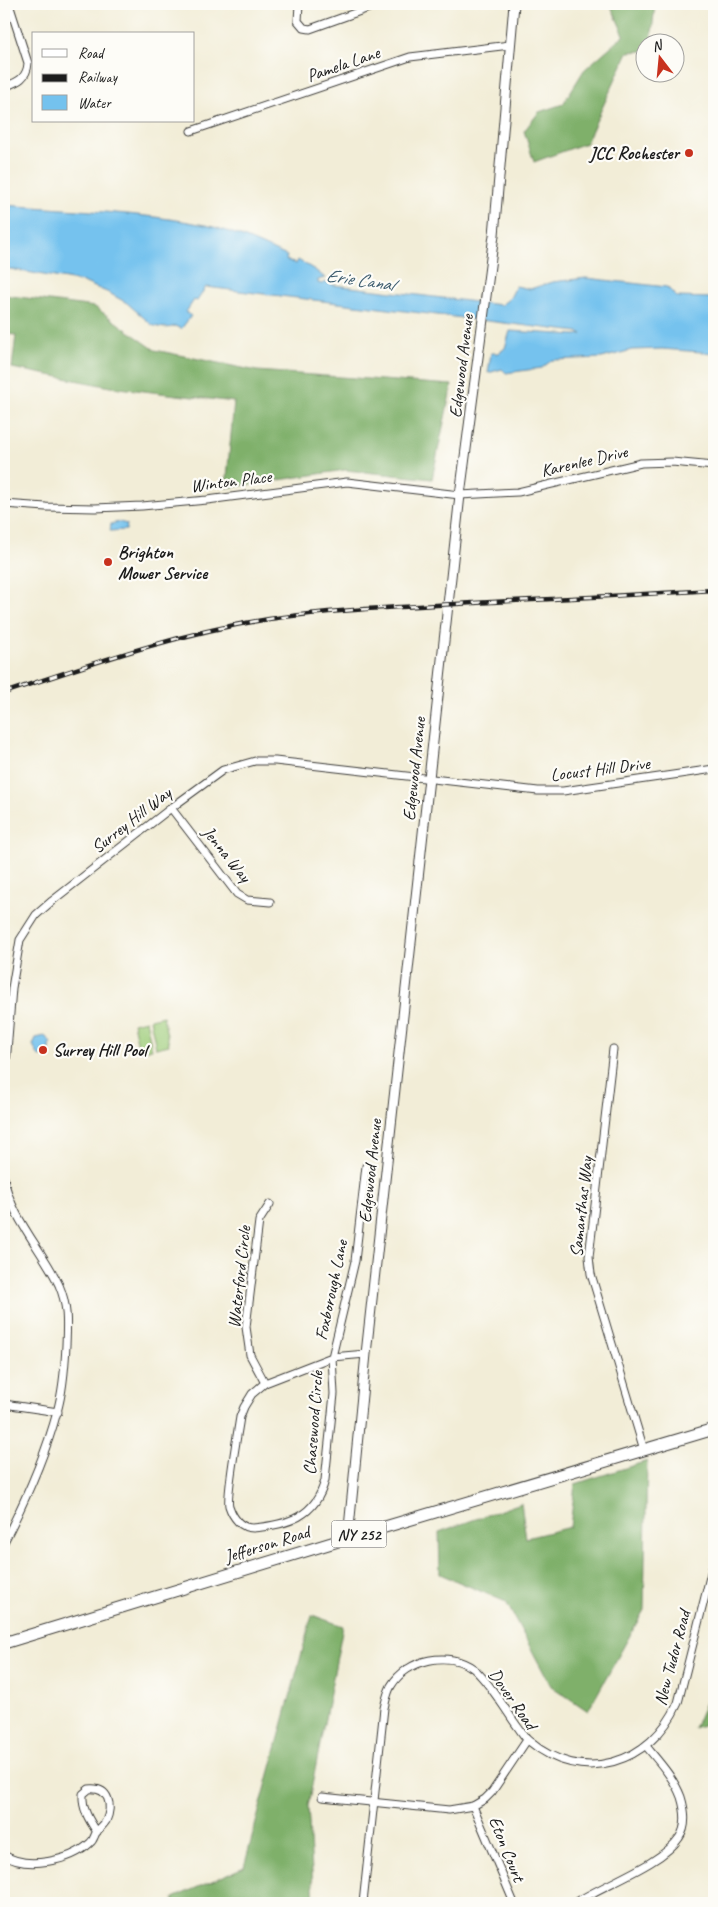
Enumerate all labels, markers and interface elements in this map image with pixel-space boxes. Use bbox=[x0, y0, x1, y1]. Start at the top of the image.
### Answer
legend bbox=[32, 32, 195, 122]
north arrow bbox=[636, 32, 686, 82]
text: N bbox=[650, 36, 665, 55]
street label: Pamela Lane bbox=[304, 41, 383, 87]
text: Road bbox=[78, 44, 105, 63]
text: Railway bbox=[78, 68, 119, 87]
text: Water bbox=[78, 94, 112, 113]
place label: JCC Rochester bbox=[588, 142, 682, 164]
marker: JCC Rochester bbox=[683, 147, 695, 159]
water label: Erie Canal bbox=[324, 263, 401, 297]
street label: Edgewood Avenue bbox=[444, 312, 478, 419]
street label: Karenlee Drive bbox=[539, 440, 630, 482]
street label: Winton Place bbox=[190, 465, 274, 497]
place label: Brighton Mower Service bbox=[118, 541, 209, 584]
marker: Brighton Mower Service bbox=[102, 556, 114, 568]
street label: Edgewood Avenue bbox=[398, 715, 430, 822]
street label: Locust Hill Drive bbox=[549, 752, 652, 786]
street label: Surrey Hill Way bbox=[87, 781, 177, 858]
street label: Jenna Way bbox=[197, 821, 257, 888]
place label: Surrey Hill Pool bbox=[53, 1039, 150, 1061]
marker: Surrey Hill Pool bbox=[37, 1044, 49, 1056]
street label: Edgewood Avenue bbox=[354, 1117, 386, 1224]
street label: Samanthas Way bbox=[565, 1154, 597, 1258]
street label: Waterford Circle bbox=[223, 1224, 255, 1329]
street label: Foxborough Lane bbox=[310, 1237, 353, 1342]
street label: Chasewood Circle bbox=[298, 1369, 328, 1476]
street label: Jefferson Road bbox=[221, 1520, 315, 1568]
road number: NY 252 bbox=[332, 1520, 386, 1548]
street label: New Tudor Road bbox=[649, 1605, 696, 1708]
street label: Dover Road bbox=[484, 1664, 544, 1736]
street label: Eton Court bbox=[484, 1813, 531, 1887]

